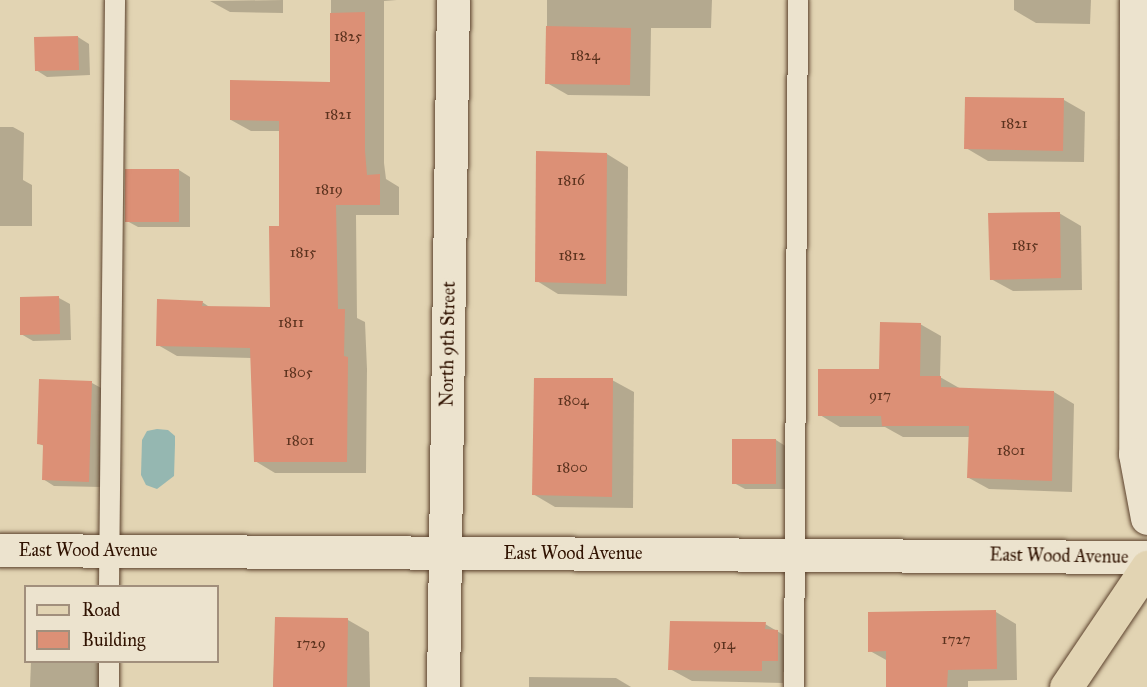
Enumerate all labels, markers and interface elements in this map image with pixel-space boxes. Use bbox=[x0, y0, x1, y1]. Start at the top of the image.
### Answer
house number: 1825 bbox=[334, 28, 362, 46]
house number: 1824 bbox=[570, 47, 600, 65]
house number: 1821 bbox=[324, 106, 352, 124]
house number: 1821 bbox=[1000, 115, 1028, 133]
house number: 1816 bbox=[557, 172, 585, 190]
house number: 1819 bbox=[315, 181, 343, 199]
house number: 1815 bbox=[1012, 237, 1038, 255]
house number: 1815 bbox=[290, 244, 316, 262]
house number: 1812 bbox=[558, 247, 586, 265]
street label: North 9th Street bbox=[436, 281, 460, 407]
house number: 1811 bbox=[278, 314, 304, 332]
house number: 1805 bbox=[283, 364, 313, 382]
house number: 917 bbox=[869, 387, 891, 405]
house number: 1804 bbox=[558, 392, 588, 410]
house number: 1801 bbox=[286, 432, 314, 450]
house number: 1801 bbox=[997, 442, 1025, 460]
house number: 1800 bbox=[556, 459, 588, 477]
street label: East Wood Avenue bbox=[18, 539, 158, 561]
street label: East Wood Avenue bbox=[503, 542, 643, 564]
street label: East Wood Avenue bbox=[989, 544, 1129, 568]
legend bbox=[24, 585, 219, 663]
text: Road bbox=[82, 599, 120, 621]
text: Building bbox=[82, 629, 145, 651]
house number: 1727 bbox=[942, 631, 970, 649]
house number: 1729 bbox=[296, 635, 326, 653]
house number: 914 bbox=[713, 636, 735, 654]

